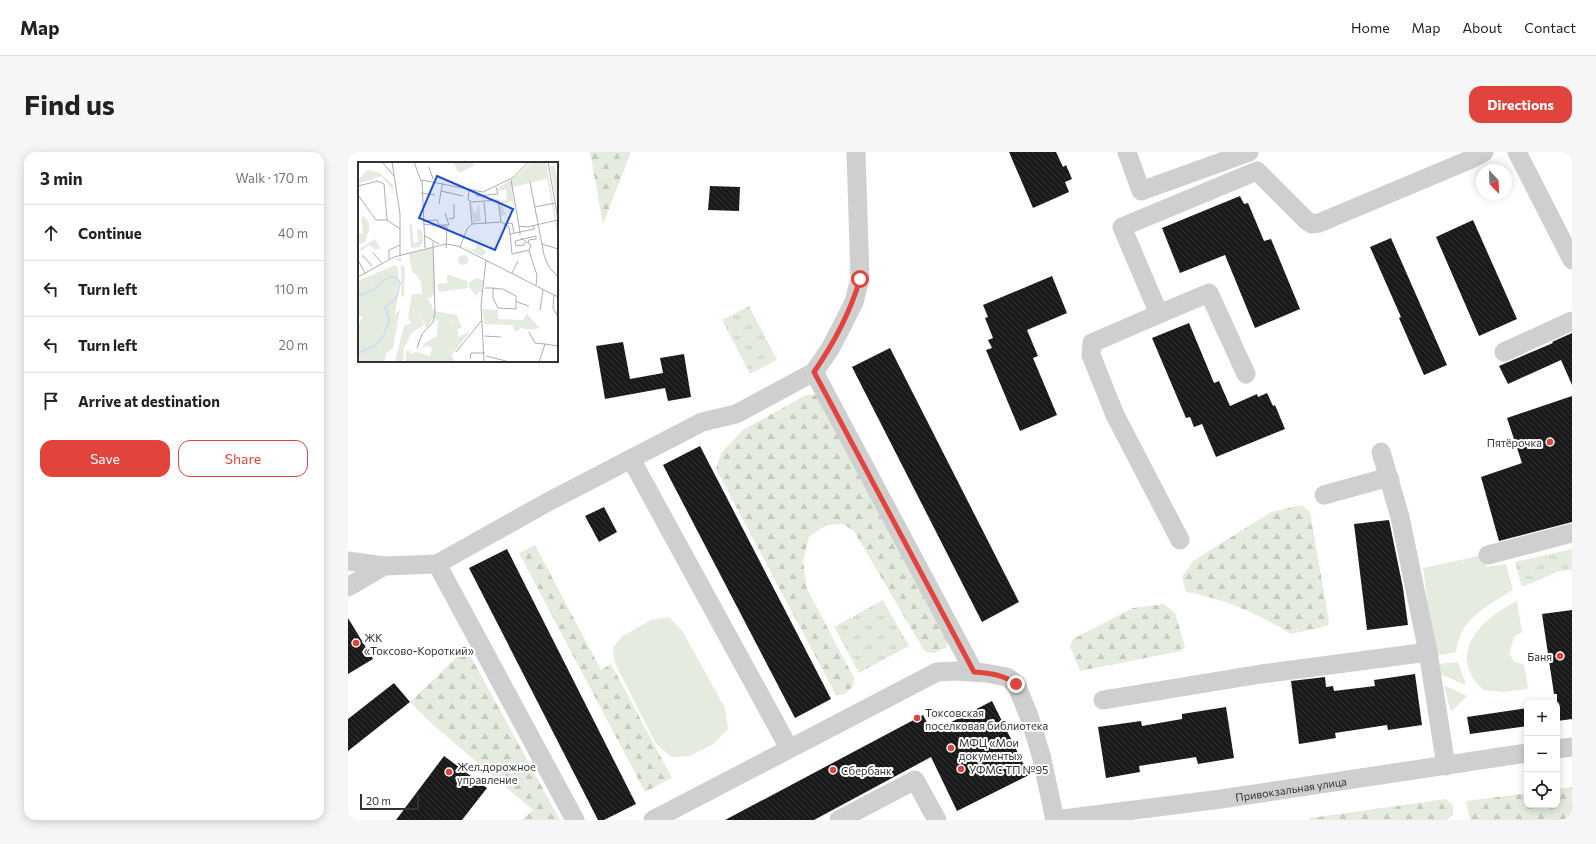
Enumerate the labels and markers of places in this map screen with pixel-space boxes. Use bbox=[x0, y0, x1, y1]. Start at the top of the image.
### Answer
place label: Пятёрочка bbox=[1487, 436, 1542, 449]
marker: Пятёрочка bbox=[1545, 437, 1555, 447]
place label: ЖК «Токсово-Короткий» bbox=[364, 631, 474, 657]
marker: ЖК «Токсово-Короткий» bbox=[351, 638, 361, 648]
place label: Баня bbox=[1527, 650, 1552, 663]
marker: Баня bbox=[1555, 651, 1565, 661]
place label: Токсовская поселковая библиотека bbox=[925, 706, 1048, 732]
marker: Токсовская поселковая библиотека bbox=[912, 713, 922, 723]
place label: МФЦ «Мои документы» bbox=[959, 736, 1023, 762]
marker: МФЦ «Мои документы» bbox=[946, 743, 956, 753]
place label: Жел.дорожное управление bbox=[457, 760, 536, 786]
place label: УФМС ТП №95 bbox=[969, 763, 1048, 776]
place label: Сбербанк bbox=[841, 764, 892, 777]
marker: УФМС ТП №95 bbox=[956, 764, 966, 774]
marker: Сбербанк bbox=[828, 765, 838, 775]
marker: Жел.дорожное управление bbox=[444, 767, 454, 777]

